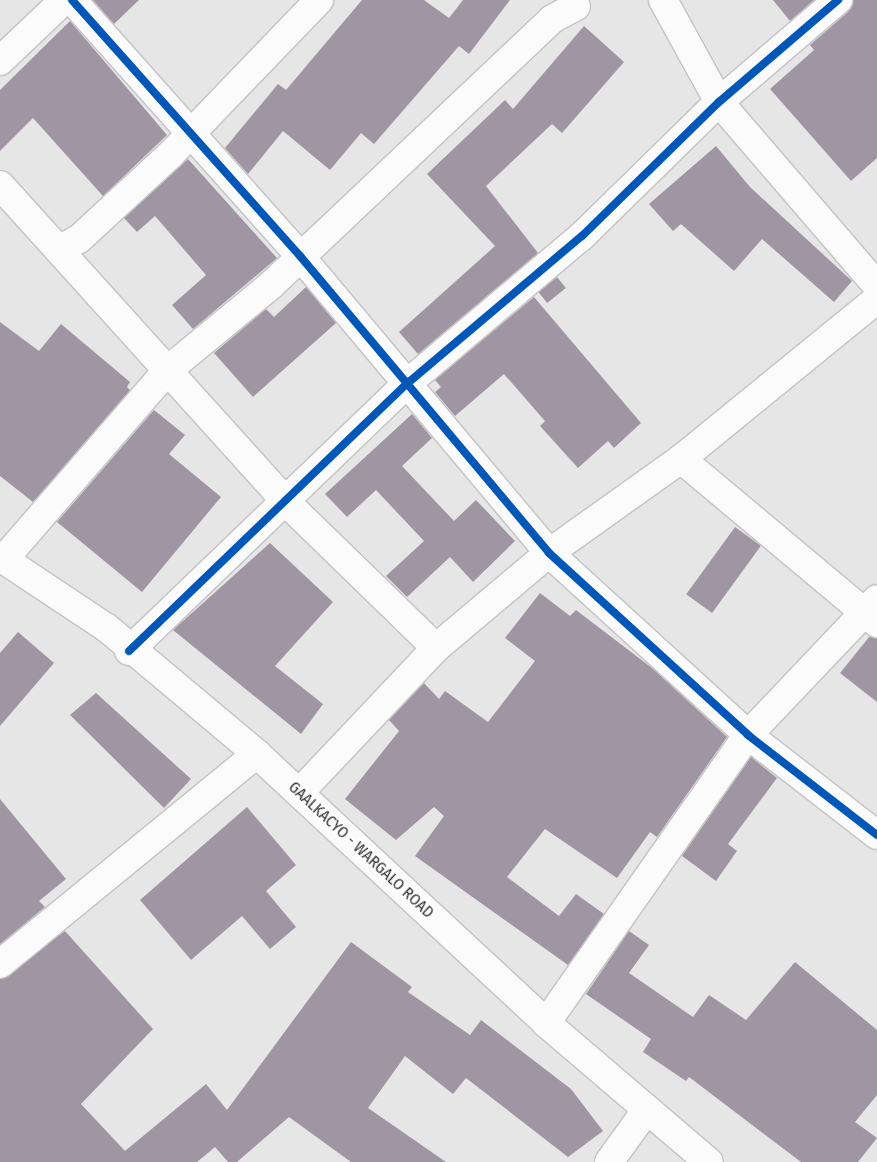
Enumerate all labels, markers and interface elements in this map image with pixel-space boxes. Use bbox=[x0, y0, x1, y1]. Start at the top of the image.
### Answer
street label: GAALKACYO - WARGALO ROAD bbox=[284, 778, 438, 922]

